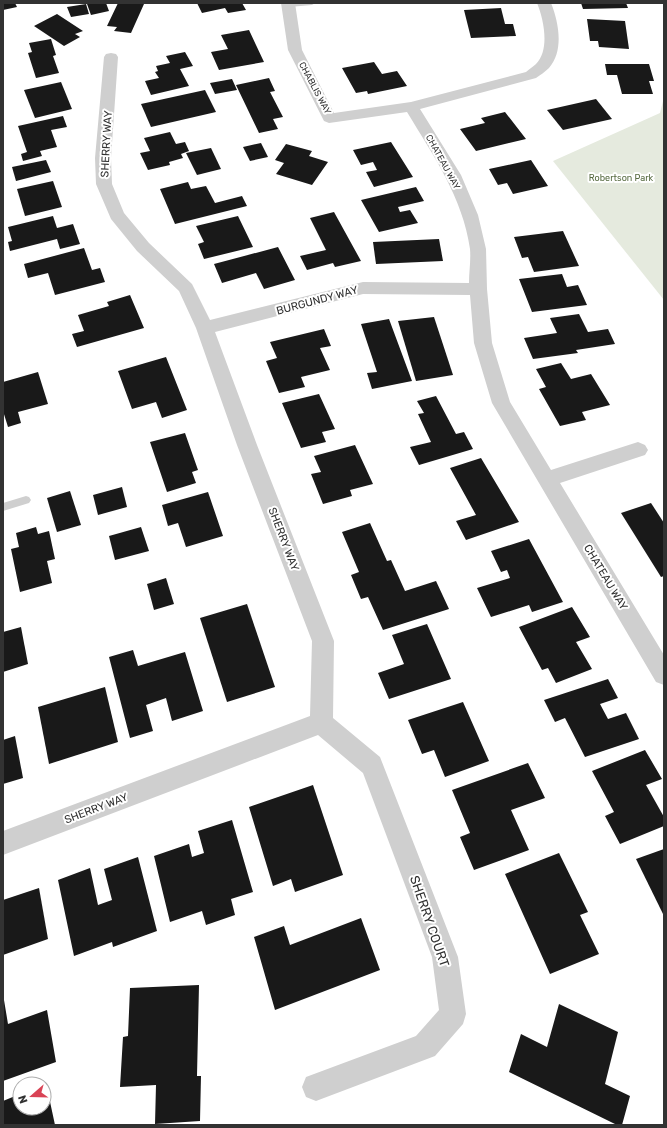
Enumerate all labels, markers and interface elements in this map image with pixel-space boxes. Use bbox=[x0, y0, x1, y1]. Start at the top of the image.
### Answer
street label: CHABLIS WAY bbox=[297, 60, 333, 116]
street label: SHERRY WAY bbox=[98, 110, 115, 178]
street label: CHATEAU WAY bbox=[424, 133, 462, 191]
park label: Robertson Park bbox=[589, 173, 654, 183]
street label: BURGUNDY WAY bbox=[275, 283, 359, 318]
street label: SHERRY WAY bbox=[265, 506, 302, 573]
street label: CHATEAU WAY bbox=[581, 542, 630, 613]
street label: SHERRY WAY bbox=[63, 790, 130, 827]
street label: SHERRY COURT bbox=[407, 873, 452, 969]
north arrow bbox=[12, 1076, 52, 1116]
text: N bbox=[16, 1093, 31, 1105]

